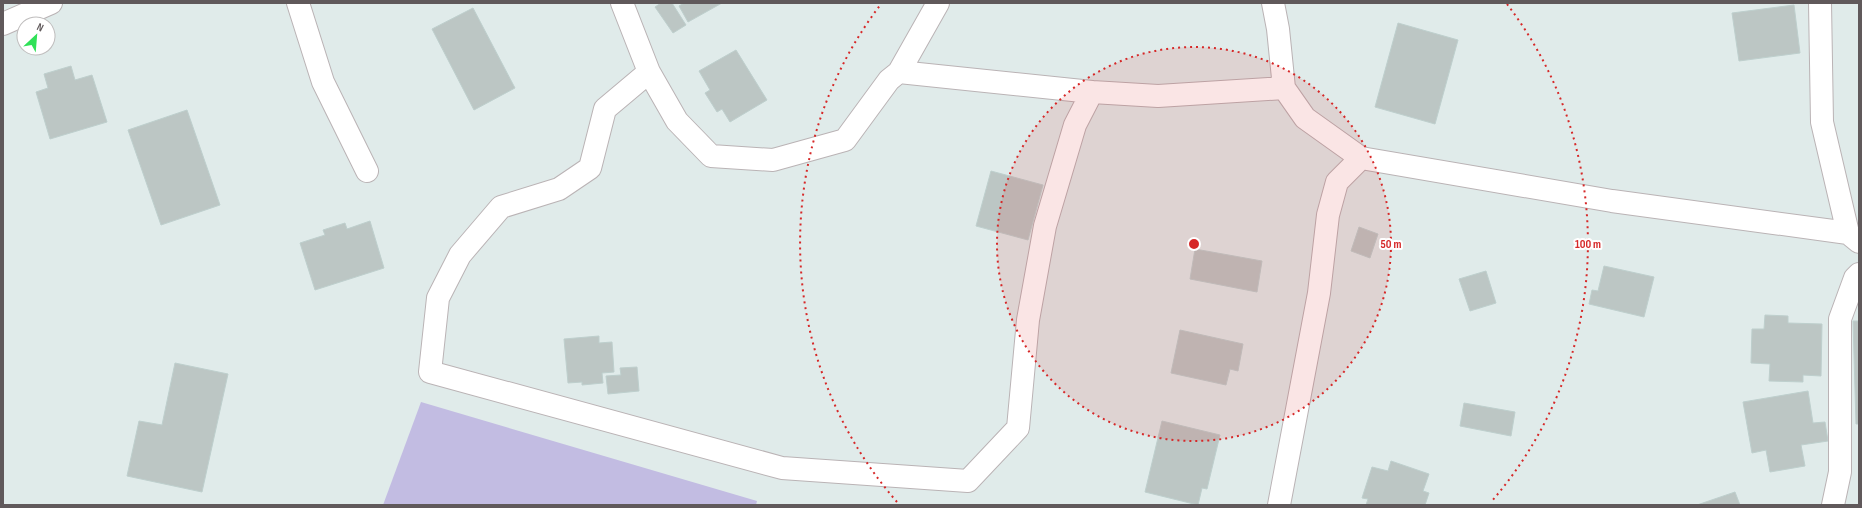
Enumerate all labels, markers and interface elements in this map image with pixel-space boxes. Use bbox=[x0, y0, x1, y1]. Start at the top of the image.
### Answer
north arrow bbox=[16, 16, 56, 56]
text: N bbox=[35, 20, 46, 35]
centre of rings bbox=[1187, 237, 1201, 251]
text: 50 m bbox=[1381, 237, 1401, 252]
text: 100 m bbox=[1575, 237, 1601, 252]

